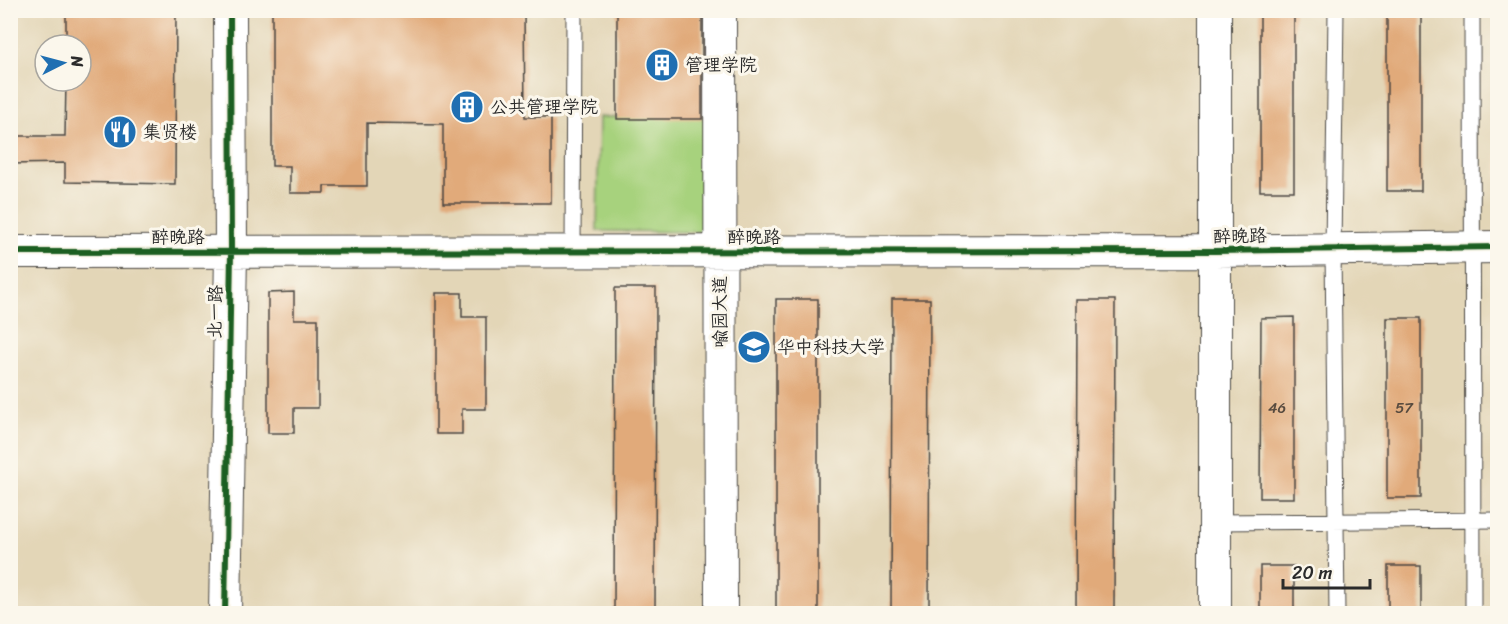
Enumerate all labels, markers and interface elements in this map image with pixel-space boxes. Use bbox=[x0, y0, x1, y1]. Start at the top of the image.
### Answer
north arrow bbox=[33, 33, 93, 93]
building icon: 管理学院 bbox=[644, 47, 680, 83]
place label: 管理学院 bbox=[685, 49, 757, 81]
text: N bbox=[62, 53, 93, 69]
building icon: 公共管理学院 bbox=[449, 89, 485, 125]
place label: 公共管理学院 bbox=[490, 91, 598, 123]
restaurant icon: 集贤楼 bbox=[102, 114, 138, 150]
place label: 集贤楼 bbox=[143, 116, 197, 148]
street label: 醉晚路 bbox=[1213, 220, 1267, 252]
street label: 醉晚路 bbox=[151, 221, 205, 253]
street label: 醉晚路 bbox=[727, 221, 781, 253]
street label: 喻园大道 bbox=[704, 276, 736, 348]
street label: 北一路 bbox=[199, 285, 231, 339]
school or university icon: 华中科技大学 bbox=[736, 329, 772, 365]
place label: 华中科技大学 bbox=[777, 331, 885, 363]
house number: 46 bbox=[1268, 395, 1286, 421]
house number: 57 bbox=[1395, 395, 1414, 421]
scale bar bbox=[1283, 552, 1370, 590]
text: 20 m bbox=[1292, 557, 1332, 589]

